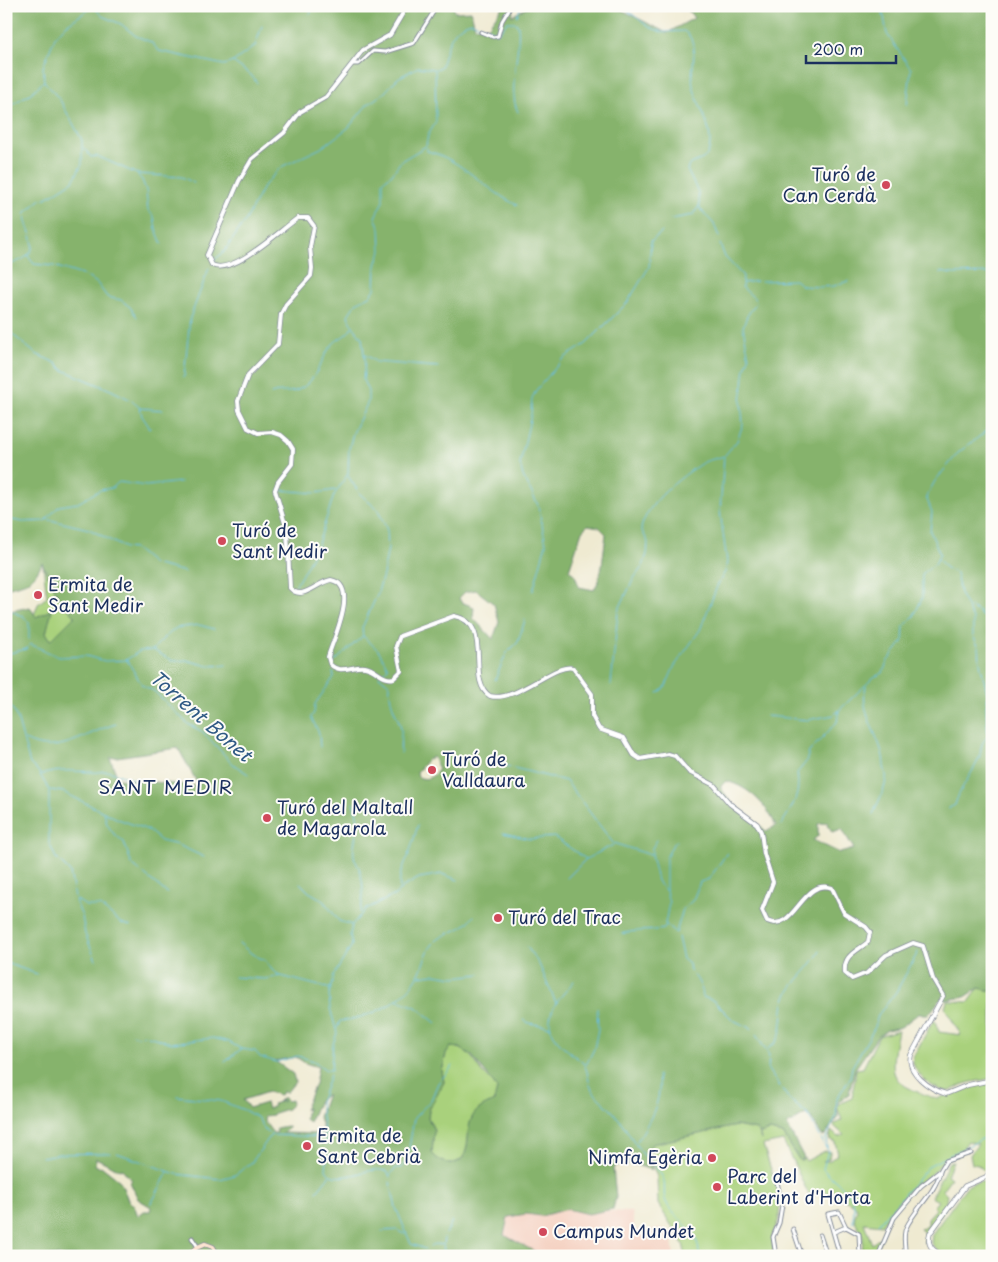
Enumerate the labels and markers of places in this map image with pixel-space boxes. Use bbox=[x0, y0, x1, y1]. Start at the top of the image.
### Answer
place label: Turó de Can Cerdà bbox=[782, 160, 877, 208]
marker: Turó de Can Cerdà bbox=[880, 179, 892, 191]
place label: Turó de Sant Medir bbox=[232, 516, 328, 564]
marker: Turó de Sant Medir bbox=[216, 535, 228, 547]
place label: Ermita de Sant Medir bbox=[48, 570, 144, 618]
marker: Ermita de Sant Medir bbox=[32, 589, 44, 601]
place label: Turó de Valldaura bbox=[442, 745, 525, 793]
marker: Turó de Valldaura bbox=[426, 764, 438, 776]
place label: Turó del Maltall de Magarola bbox=[277, 793, 414, 841]
marker: Turó del Maltall de Magarola bbox=[261, 812, 273, 824]
place label: Turó del Trac bbox=[508, 903, 621, 930]
marker: Turó del Trac bbox=[492, 912, 504, 924]
place label: Ermita de Sant Cebrià bbox=[317, 1121, 421, 1169]
marker: Ermita de Sant Cebrià bbox=[301, 1140, 313, 1152]
place label: Nimfa Egèria bbox=[588, 1143, 703, 1170]
marker: Nimfa Egèria bbox=[706, 1152, 718, 1164]
place label: Parc del Laberint d'Horta bbox=[727, 1162, 871, 1210]
marker: Parc del Laberint d'Horta bbox=[711, 1181, 723, 1193]
place label: Campus Mundet bbox=[553, 1217, 694, 1244]
marker: Campus Mundet bbox=[537, 1226, 549, 1238]

